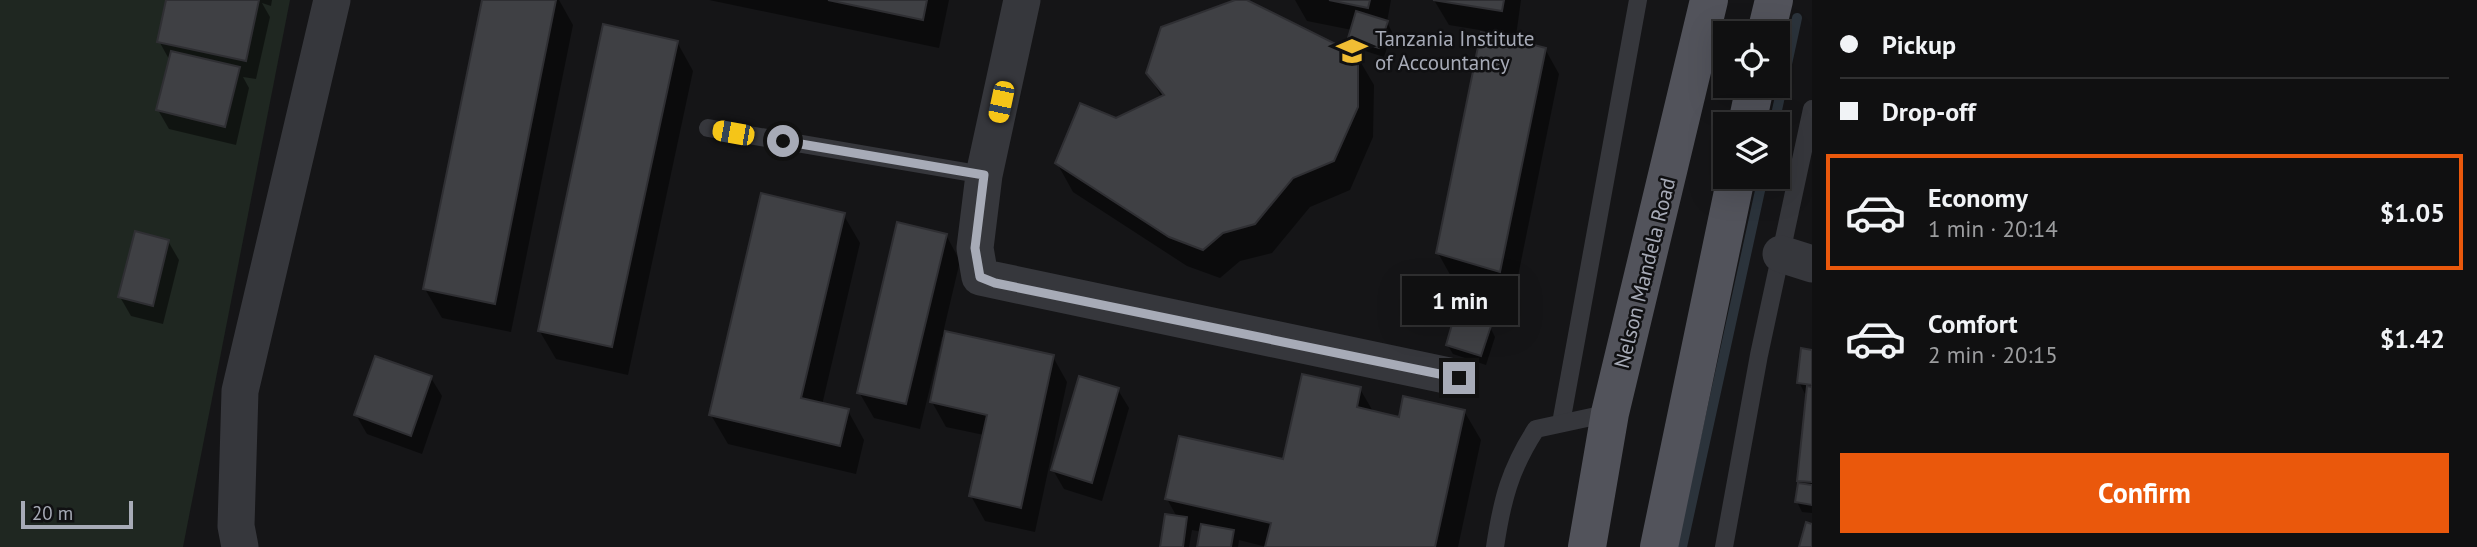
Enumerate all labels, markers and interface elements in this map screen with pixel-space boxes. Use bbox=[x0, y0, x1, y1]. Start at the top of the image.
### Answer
map controls bbox=[1713, 21, 1790, 189]
button: locate bbox=[1713, 21, 1790, 98]
place label: Tanzania Institute of Accountancy bbox=[1375, 25, 1534, 76]
text: Pickup bbox=[1882, 28, 1956, 61]
school or university icon: Tanzania Institute of Accountancy bbox=[1335, 34, 1369, 68]
car bbox=[987, 79, 1016, 125]
text: Drop-off bbox=[1882, 95, 1976, 128]
button: layers bbox=[1713, 112, 1790, 189]
car bbox=[711, 119, 756, 147]
route start bbox=[767, 125, 799, 157]
street label: Nelson Mandela Road bbox=[1608, 175, 1681, 371]
icon: car bbox=[1844, 181, 1907, 244]
text: Economy bbox=[1928, 181, 2028, 214]
text: $1.05 bbox=[2380, 196, 2445, 229]
text: 1 min · 20:14 bbox=[1928, 214, 2058, 243]
callout: 1 min bbox=[1401, 276, 1517, 326]
text: 1 min bbox=[1432, 286, 1488, 315]
icon: car bbox=[1844, 307, 1907, 370]
text: Comfort bbox=[1928, 307, 2018, 340]
text: $1.42 bbox=[2380, 322, 2445, 355]
text: 2 min · 20:15 bbox=[1928, 340, 2058, 369]
route end bbox=[1443, 362, 1475, 394]
button: Confirm bbox=[1840, 453, 2449, 533]
scale bar bbox=[21, 498, 133, 530]
text: 20 m bbox=[32, 501, 73, 525]

